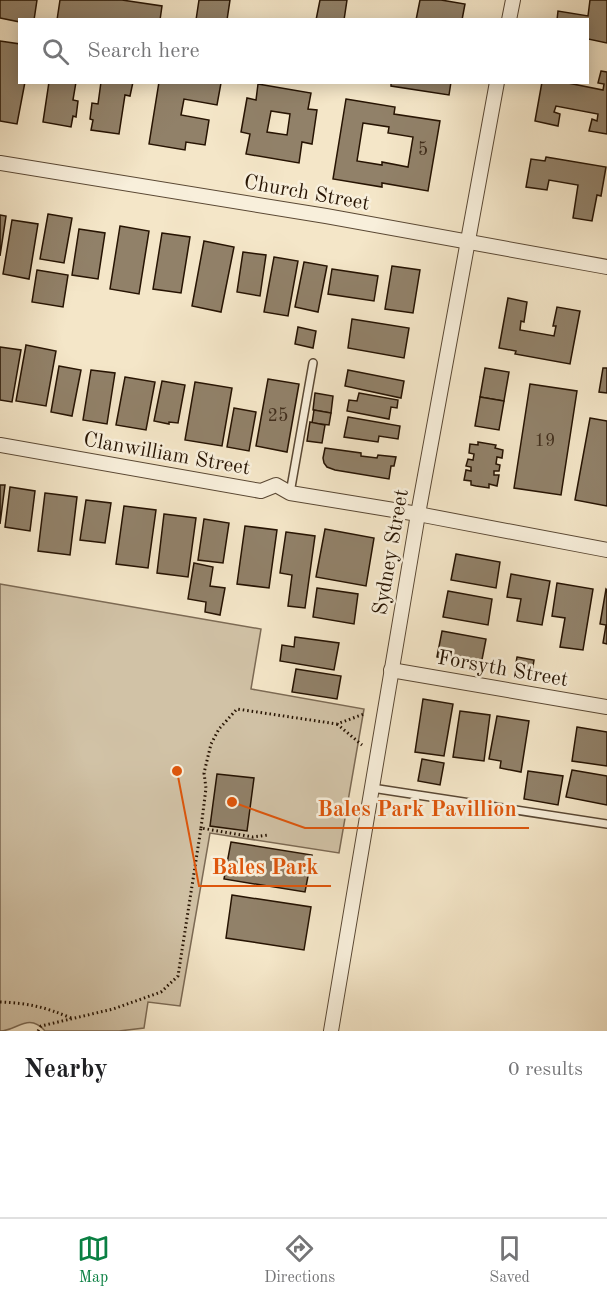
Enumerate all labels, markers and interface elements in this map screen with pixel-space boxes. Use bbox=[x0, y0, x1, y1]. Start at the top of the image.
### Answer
search box bbox=[18, 18, 589, 84]
icon: search bbox=[39, 35, 72, 68]
text: Search here bbox=[87, 40, 200, 62]
house number: 5 bbox=[418, 141, 428, 159]
street label: Church Street bbox=[242, 172, 371, 215]
house number: 25 bbox=[268, 407, 288, 425]
street label: Clanwilliam Street bbox=[82, 429, 252, 479]
house number: 19 bbox=[535, 432, 555, 450]
street label: Sydney Street bbox=[370, 488, 413, 617]
street label: Forsyth Street bbox=[436, 648, 570, 691]
callout: Bales Park Pavillion bbox=[305, 788, 529, 828]
text: Bales Park Pavillion bbox=[317, 799, 517, 821]
callout: Bales Park bbox=[199, 846, 331, 886]
text: Bales Park bbox=[211, 857, 319, 879]
text: Nearby bbox=[24, 1057, 108, 1083]
text: 0 results bbox=[508, 1060, 583, 1080]
tab: Map bbox=[77, 1232, 110, 1288]
tab: Directions bbox=[264, 1232, 335, 1288]
tab: Saved bbox=[489, 1232, 530, 1288]

